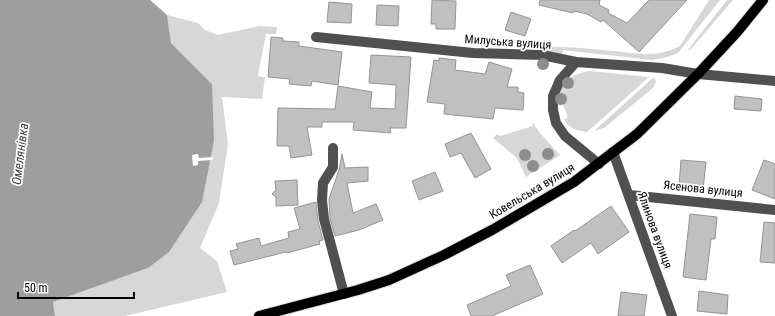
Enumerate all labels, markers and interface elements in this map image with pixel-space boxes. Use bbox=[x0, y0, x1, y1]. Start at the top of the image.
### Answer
street label: Милуська вулиця bbox=[464, 32, 552, 52]
water label: Омелянівка bbox=[9, 122, 31, 186]
street label: Ковельська вулиця bbox=[487, 160, 577, 222]
street label: Ясенова вулиця bbox=[663, 178, 743, 200]
street label: Ялинова вулиця bbox=[635, 190, 675, 270]
scale bar bbox=[18, 274, 134, 300]
text: 50 m bbox=[24, 281, 48, 295]

